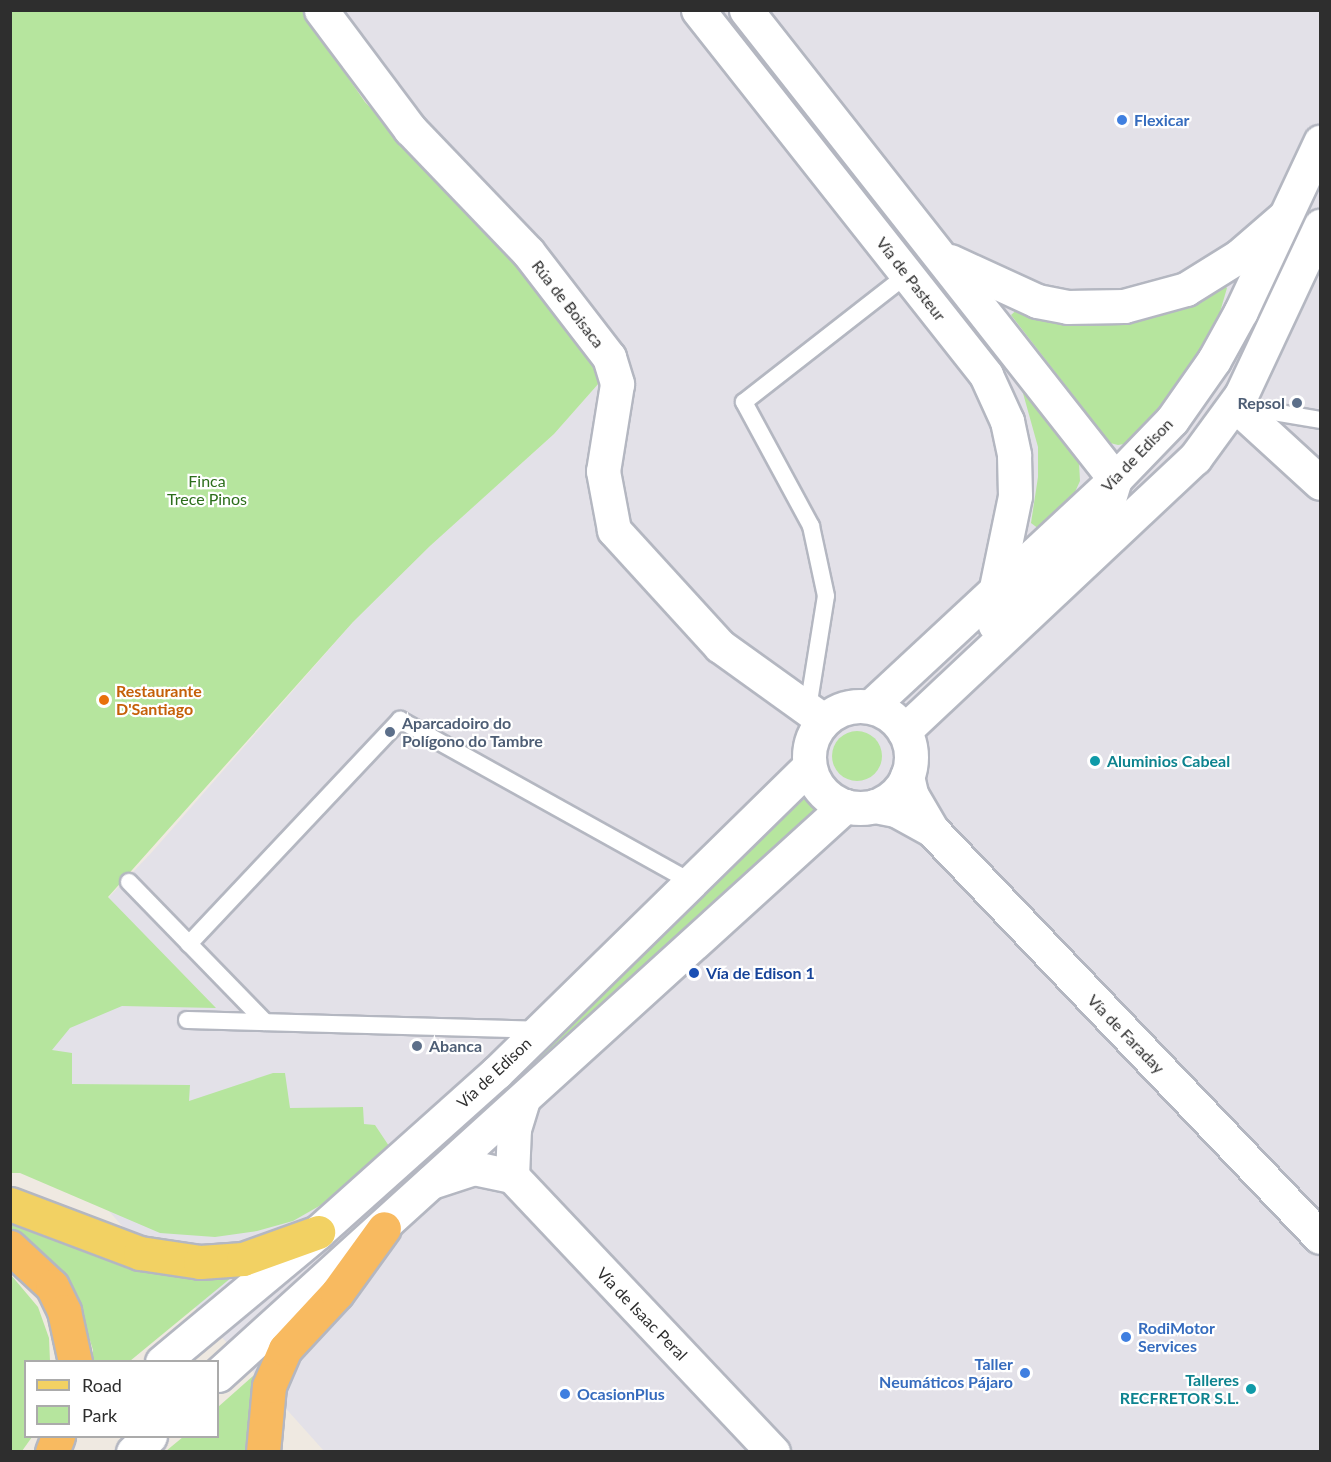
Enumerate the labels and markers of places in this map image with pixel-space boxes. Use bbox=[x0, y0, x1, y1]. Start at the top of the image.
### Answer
place label: Flexicar bbox=[1134, 110, 1190, 130]
marker: Flexicar bbox=[1115, 113, 1129, 127]
place label: Repsol bbox=[1237, 393, 1285, 413]
marker: Repsol bbox=[1290, 396, 1304, 410]
place label: Restaurante D'Santiago bbox=[116, 681, 202, 719]
marker: Restaurante D'Santiago bbox=[97, 693, 111, 707]
place label: Aparcadoiro do Polígono do Tambre bbox=[402, 713, 543, 751]
marker: Aparcadoiro do Polígono do Tambre bbox=[383, 725, 397, 739]
place label: Aluminios Cabeal bbox=[1107, 751, 1230, 771]
marker: Aluminios Cabeal bbox=[1088, 754, 1102, 768]
place label: Vía de Edison 1 bbox=[706, 963, 815, 983]
marker: Vía de Edison 1 bbox=[687, 966, 701, 980]
place label: Abanca bbox=[429, 1036, 482, 1056]
marker: Abanca bbox=[410, 1039, 424, 1053]
place label: RodiMotor Services bbox=[1138, 1318, 1215, 1356]
marker: RodiMotor Services bbox=[1119, 1330, 1133, 1344]
place label: Taller Neumáticos Pájaro bbox=[879, 1354, 1013, 1392]
marker: Taller Neumáticos Pájaro bbox=[1018, 1366, 1032, 1380]
place label: Talleres RECFRETOR S.L. bbox=[1120, 1370, 1239, 1408]
marker: Talleres RECFRETOR S.L. bbox=[1244, 1382, 1258, 1396]
place label: OcasionPlus bbox=[577, 1384, 665, 1404]
marker: OcasionPlus bbox=[558, 1387, 572, 1401]

